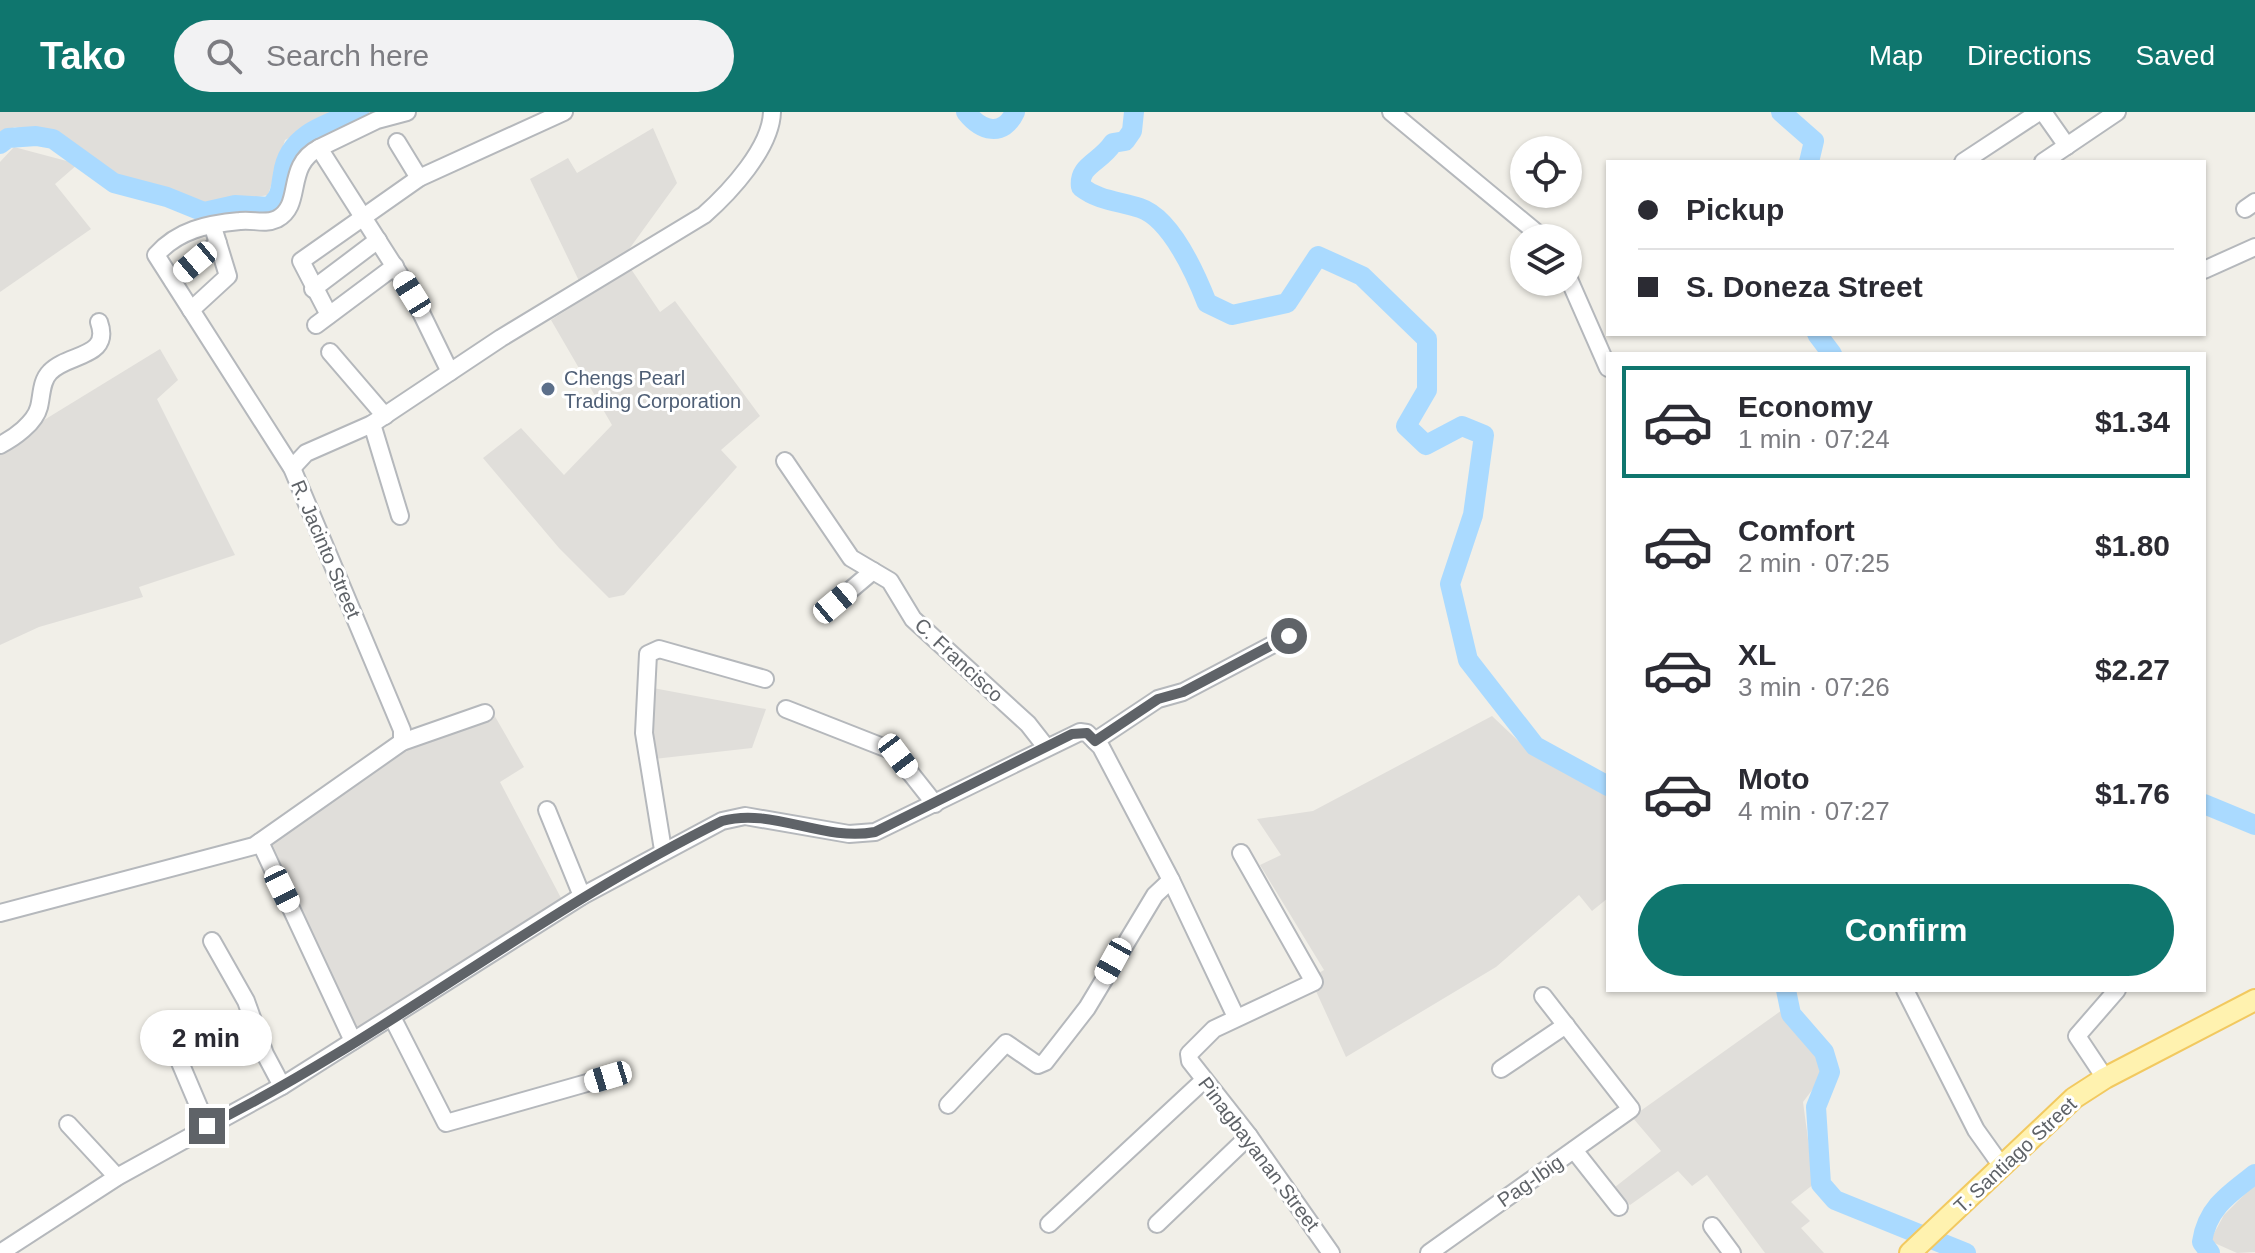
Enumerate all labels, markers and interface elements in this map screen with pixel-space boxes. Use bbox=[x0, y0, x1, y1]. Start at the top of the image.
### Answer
search box bbox=[174, 20, 734, 92]
icon: search bbox=[202, 34, 246, 78]
text: Tako bbox=[40, 35, 126, 77]
text: Search here bbox=[266, 39, 429, 72]
text: Map bbox=[1869, 40, 1923, 71]
text: Directions bbox=[1967, 40, 2092, 71]
text: Saved bbox=[2136, 40, 2215, 71]
map controls bbox=[1510, 136, 1582, 296]
button: locate bbox=[1510, 136, 1582, 208]
text: Pickup bbox=[1686, 193, 1784, 226]
button: layers bbox=[1510, 224, 1582, 296]
car bbox=[169, 237, 221, 287]
car bbox=[389, 267, 435, 321]
text: S. Doneza Street bbox=[1686, 270, 1923, 303]
place label: Chengs Pearl Trading Corporation bbox=[564, 367, 741, 412]
marker: Chengs Pearl Trading Corporation bbox=[539, 380, 557, 398]
icon: car bbox=[1642, 386, 1714, 458]
text: Economy bbox=[1738, 390, 1873, 423]
text: $1.34 bbox=[2095, 405, 2170, 438]
text: 1 min · 07:24 bbox=[1738, 424, 1890, 454]
street label: R. Jacinto Street bbox=[287, 477, 365, 622]
icon: car bbox=[1642, 510, 1714, 582]
text: Comfort bbox=[1738, 514, 1855, 547]
text: $1.80 bbox=[2095, 529, 2170, 562]
text: 2 min · 07:25 bbox=[1738, 548, 1890, 578]
car bbox=[809, 578, 861, 628]
street label: C. Francisco bbox=[910, 614, 1008, 706]
route start bbox=[1271, 618, 1307, 654]
icon: car bbox=[1642, 634, 1714, 706]
text: XL bbox=[1738, 638, 1776, 671]
text: $2.27 bbox=[2095, 653, 2170, 686]
text: 3 min · 07:26 bbox=[1738, 672, 1890, 702]
car bbox=[874, 730, 922, 782]
icon: car bbox=[1642, 758, 1714, 830]
text: Moto bbox=[1738, 762, 1810, 795]
text: $1.76 bbox=[2095, 777, 2170, 810]
text: 4 min · 07:27 bbox=[1738, 796, 1890, 826]
car bbox=[261, 862, 303, 916]
button: Confirm bbox=[1638, 884, 2174, 976]
car bbox=[1091, 934, 1135, 988]
callout: 2 min bbox=[141, 1010, 273, 1066]
text: 2 min bbox=[172, 1023, 240, 1053]
car bbox=[582, 1059, 634, 1095]
street label: Pinagbayanan Street bbox=[1194, 1073, 1324, 1236]
street label: T. Santiago Street bbox=[1949, 1092, 2081, 1217]
route end bbox=[189, 1108, 225, 1144]
street label: Pag-Ibig bbox=[1493, 1151, 1567, 1211]

